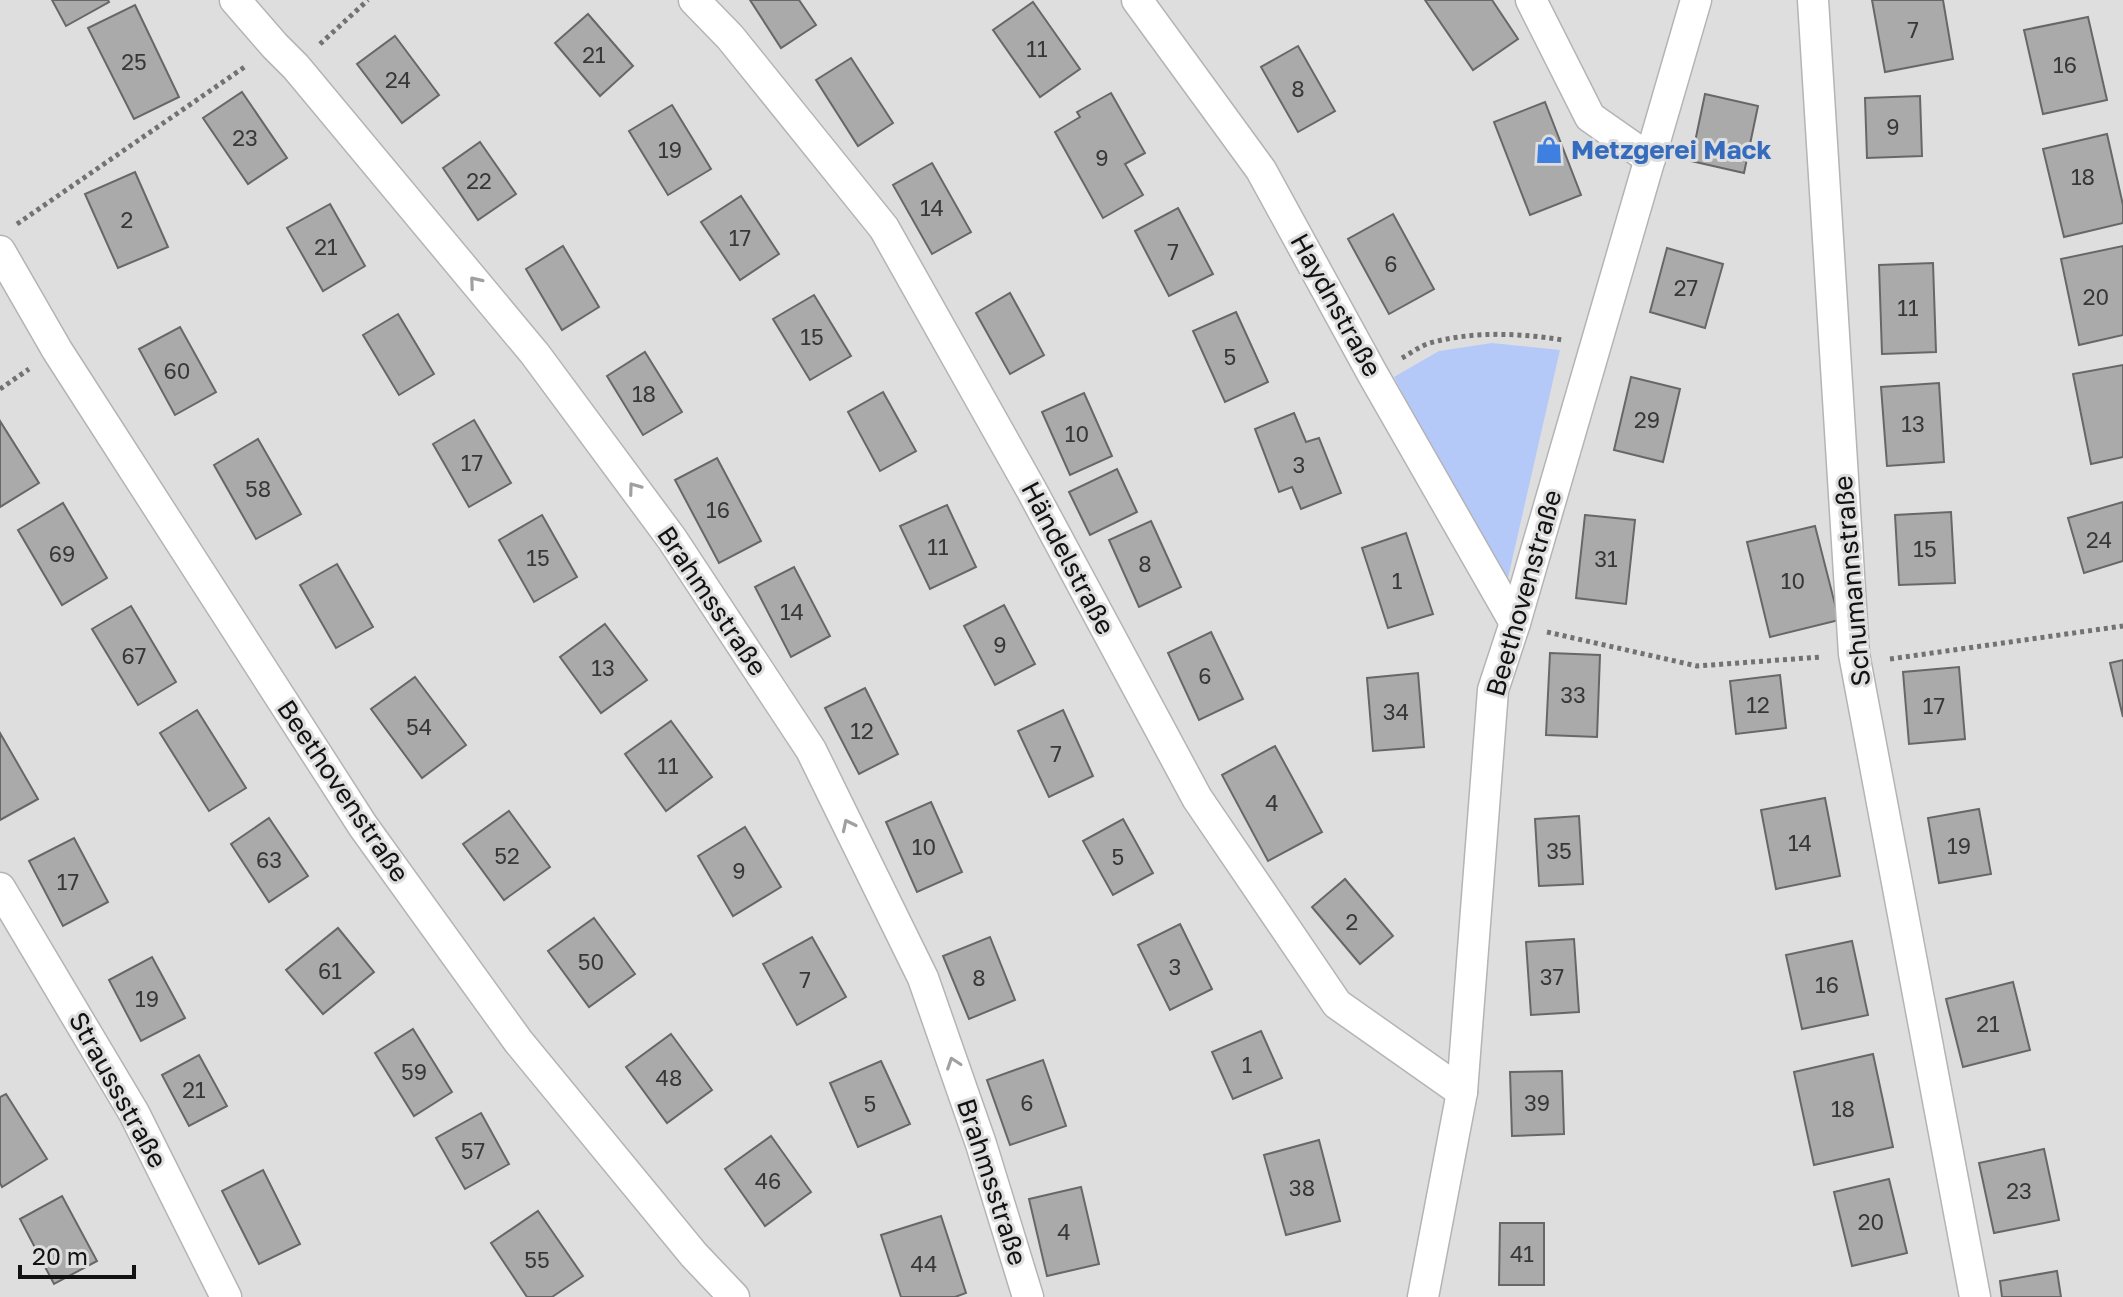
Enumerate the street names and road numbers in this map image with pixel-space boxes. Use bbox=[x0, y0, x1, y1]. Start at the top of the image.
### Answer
street label: Haydnstraße bbox=[1284, 228, 1389, 382]
street label: Schumannstraße bbox=[1827, 475, 1876, 688]
street label: Händelstraße bbox=[1015, 476, 1122, 640]
street label: Beethovenstraße bbox=[1479, 486, 1568, 700]
street label: Brahmsstraße bbox=[651, 520, 774, 681]
street label: Beethovenstraße bbox=[271, 694, 416, 888]
street label: Straussstraße bbox=[63, 1006, 174, 1173]
street label: Brahmsstraße bbox=[951, 1094, 1034, 1269]

